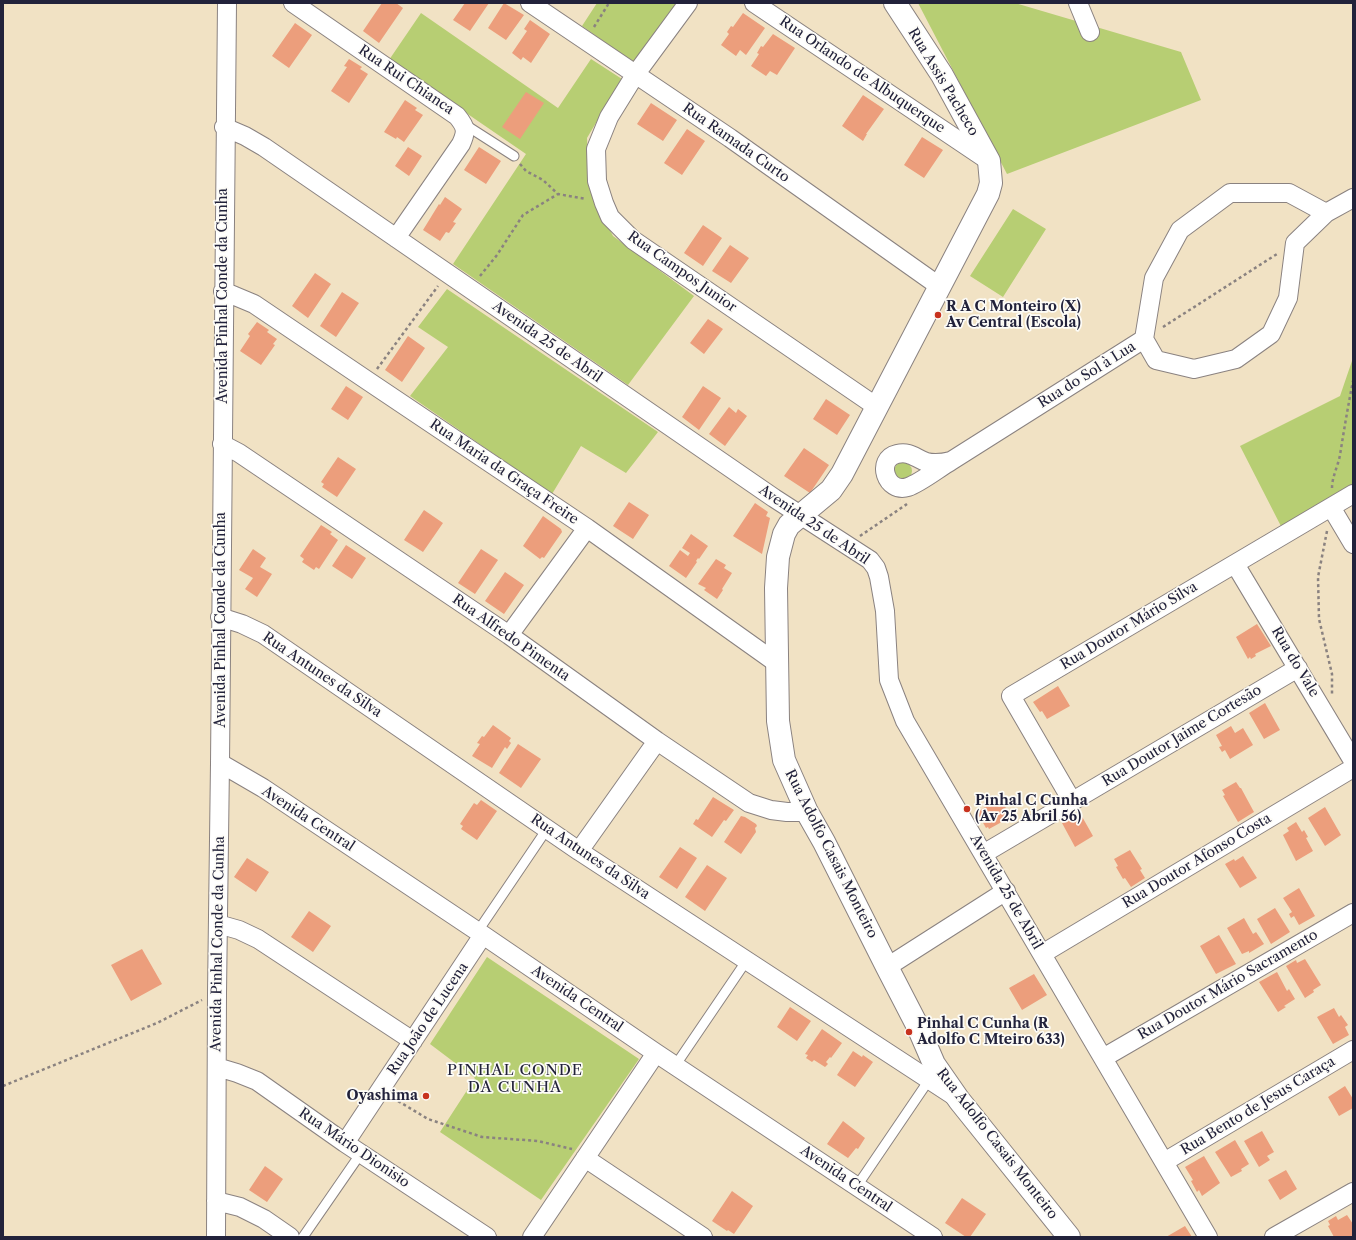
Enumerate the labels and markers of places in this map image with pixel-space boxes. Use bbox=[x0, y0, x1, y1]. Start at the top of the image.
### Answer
place label: R A C Monteiro (X) Av Central (Escola) bbox=[946, 299, 1081, 332]
marker: R A C Monteiro (X) Av Central (Escola) bbox=[933, 310, 943, 320]
place label: Pinhal C Cunha (Av 25 Abril 56) bbox=[975, 793, 1088, 826]
marker: Pinhal C Cunha (Av 25 Abril 56) bbox=[962, 804, 972, 814]
place label: Pinhal C Cunha (R Adolfo C Mteiro 633) bbox=[917, 1016, 1065, 1048]
marker: Pinhal C Cunha (R Adolfo C Mteiro 633) bbox=[904, 1027, 914, 1037]
place label: Oyashima bbox=[346, 1088, 418, 1104]
marker: Oyashima bbox=[421, 1091, 431, 1101]

